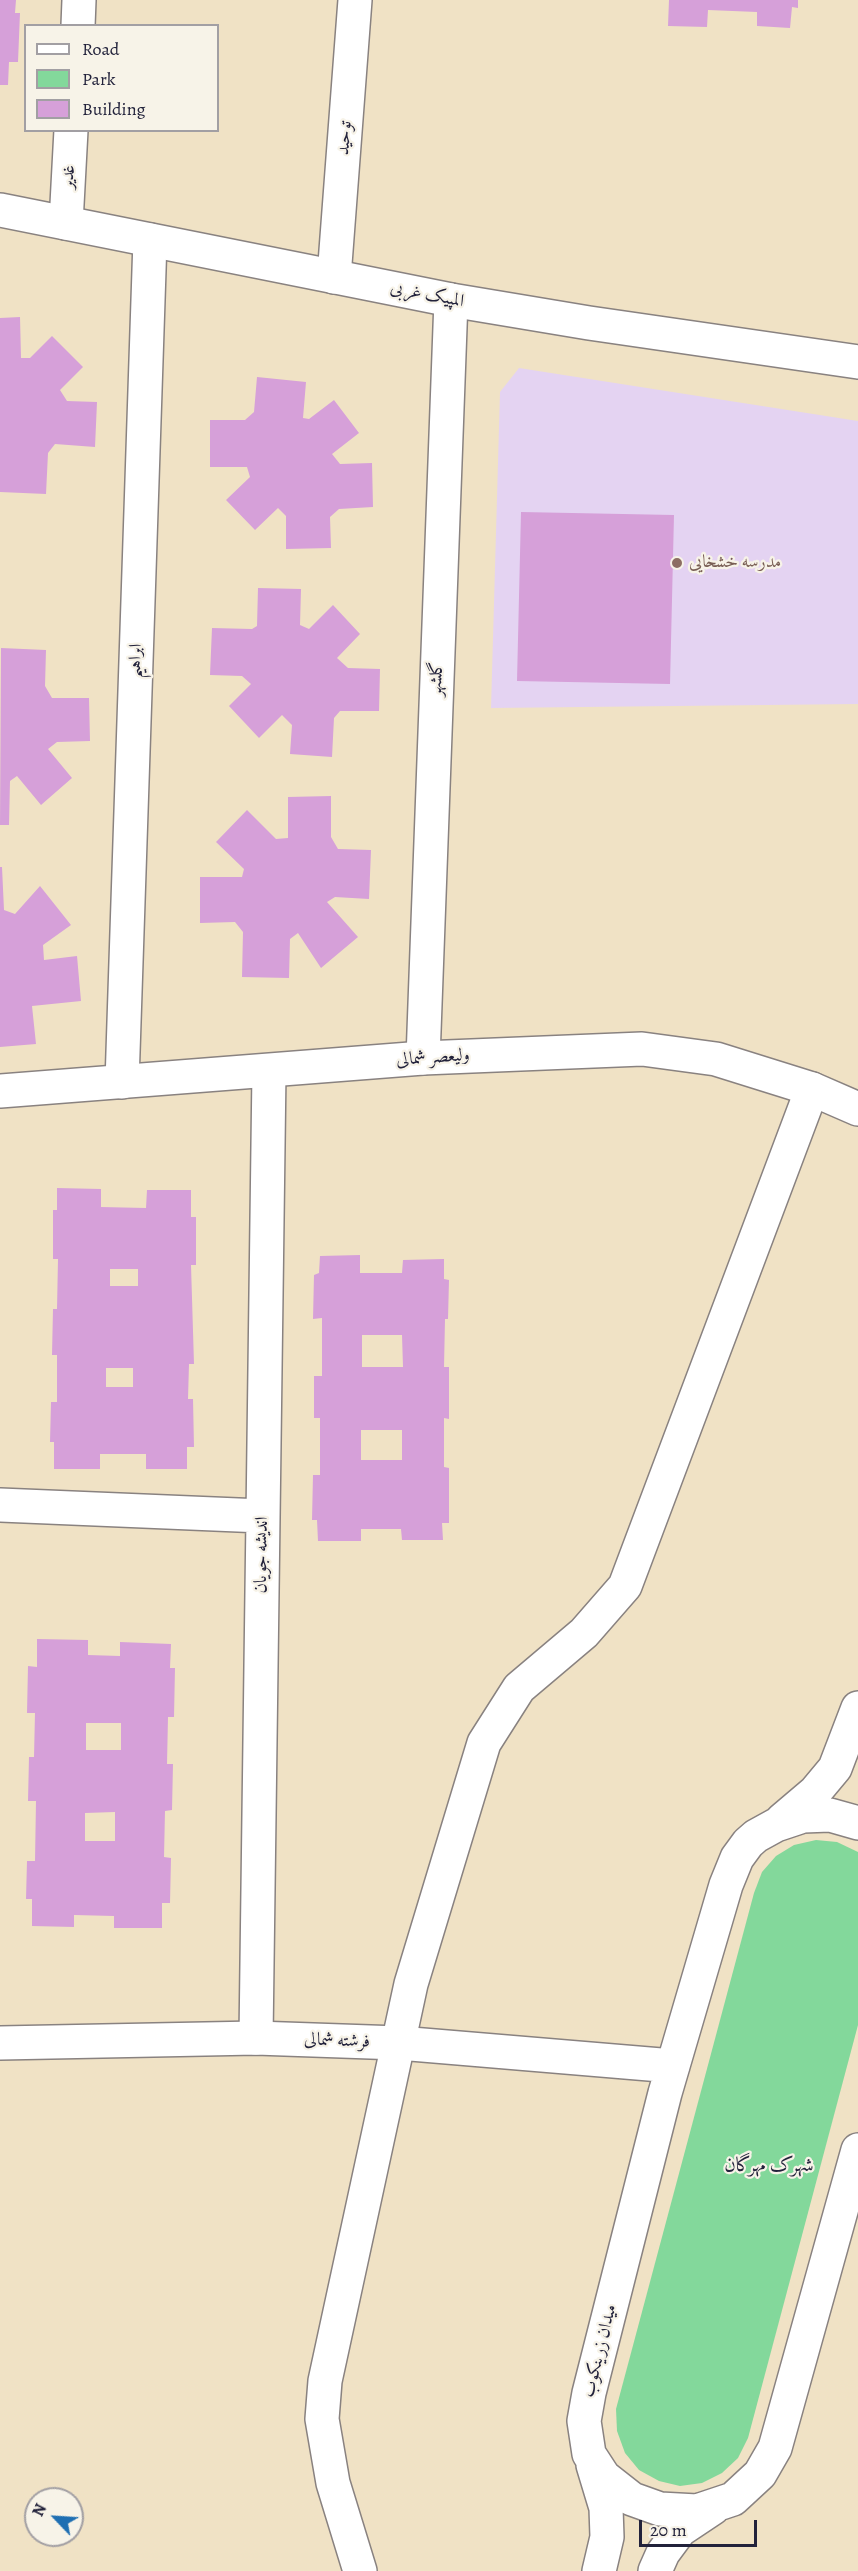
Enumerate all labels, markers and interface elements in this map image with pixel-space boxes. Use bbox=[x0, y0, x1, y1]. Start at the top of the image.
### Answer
legend bbox=[24, 24, 219, 132]
text: Road bbox=[82, 37, 119, 61]
text: Park bbox=[82, 67, 116, 91]
text: Building bbox=[82, 97, 146, 121]
street label: توحید bbox=[333, 120, 357, 156]
street label: غدیر bbox=[58, 164, 80, 190]
street label: المپیک غربی bbox=[388, 277, 466, 313]
place label: مدرسه خشخایی bbox=[689, 552, 781, 574]
marker: مدرسه خشخایی bbox=[670, 556, 684, 570]
street label: ابراهیم bbox=[125, 643, 147, 679]
street label: گلشهر bbox=[426, 661, 448, 697]
street label: ولیعصر شمالی bbox=[396, 1045, 470, 1071]
street label: اندیشه جویان bbox=[251, 1516, 273, 1594]
street label: فرشته شمالی bbox=[304, 2029, 370, 2053]
district label: شهرک مهرگان bbox=[724, 2154, 814, 2178]
street label: میدان زرینکوب bbox=[578, 2302, 622, 2400]
north arrow bbox=[24, 2487, 84, 2547]
text: N bbox=[27, 2500, 52, 2520]
scale bar bbox=[642, 2508, 760, 2546]
text: 20 m bbox=[650, 2518, 687, 2542]

